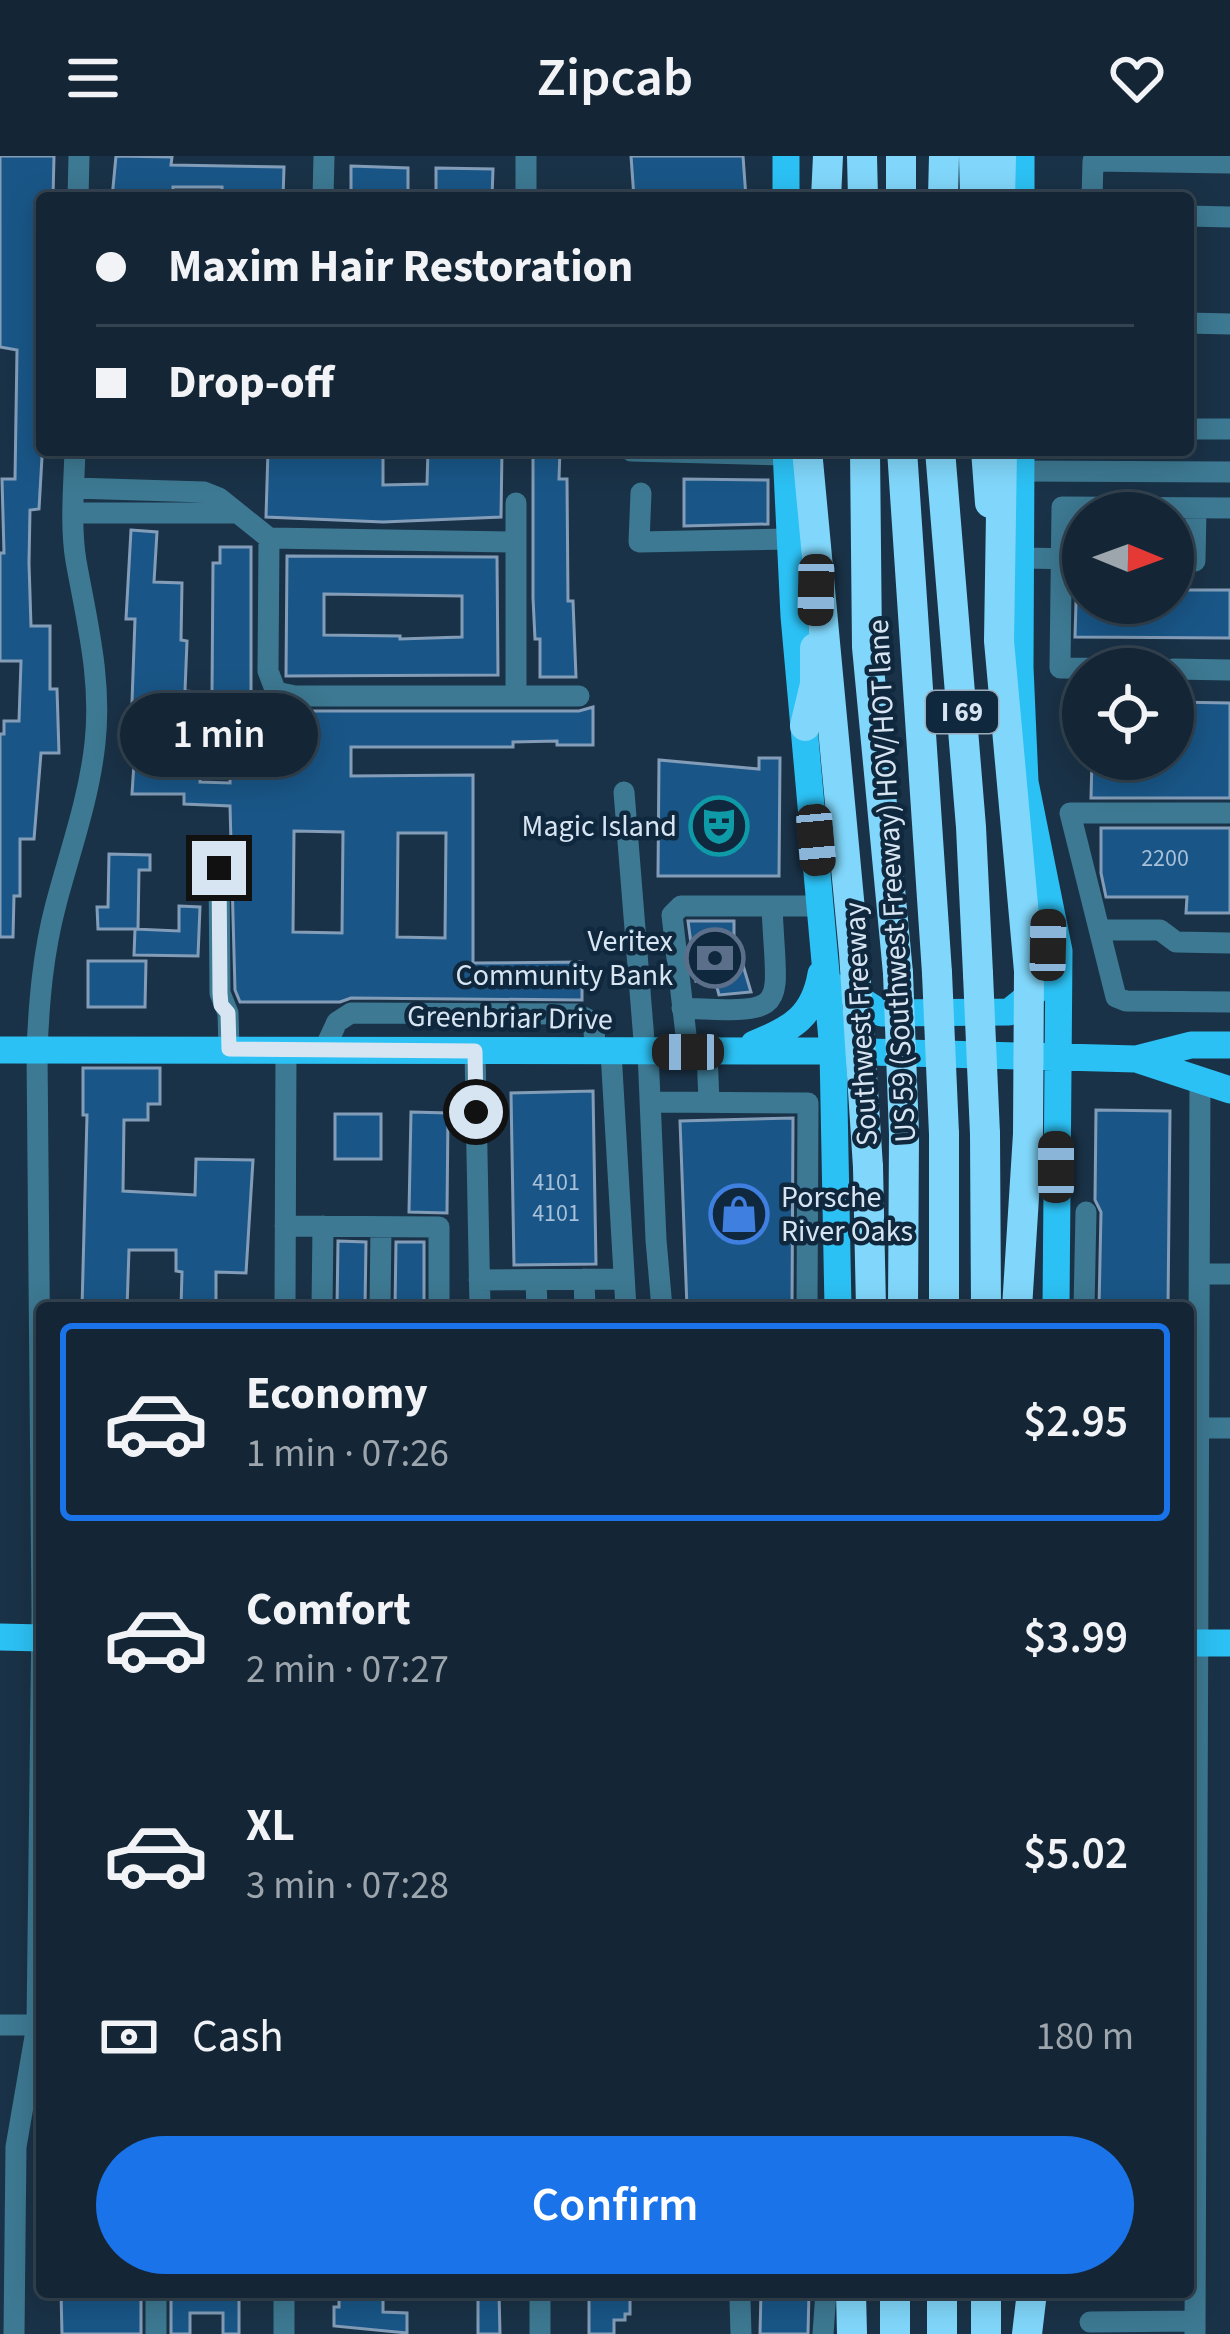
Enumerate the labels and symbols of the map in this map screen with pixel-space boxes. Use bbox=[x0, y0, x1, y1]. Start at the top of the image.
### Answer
north arrow bbox=[1062, 492, 1194, 624]
car bbox=[797, 554, 835, 626]
street label: US 59 (Southwest Freeway) HOV/HOT lane bbox=[860, 618, 924, 1144]
road number: I 69 bbox=[926, 691, 998, 733]
callout: 1 min bbox=[120, 694, 318, 778]
theatre icon: Magic Island bbox=[688, 795, 750, 857]
car bbox=[795, 803, 837, 877]
place label: Magic Island bbox=[522, 805, 677, 848]
route end bbox=[192, 841, 246, 895]
house number: 2200 bbox=[1141, 841, 1189, 876]
street label: Southwest Freeway bbox=[837, 901, 885, 1147]
car bbox=[1029, 909, 1067, 981]
place label: Veritex Community Bank bbox=[456, 920, 673, 997]
bank icon: Veritex Community Bank bbox=[684, 927, 746, 989]
street label: Greenbriar Drive bbox=[407, 995, 613, 1041]
car bbox=[652, 1034, 724, 1070]
route start bbox=[449, 1085, 503, 1139]
car bbox=[1038, 1131, 1074, 1203]
house number: 4101 bbox=[532, 1165, 580, 1200]
place label: Porsche River Oaks bbox=[781, 1176, 913, 1253]
shop icon: Porsche River Oaks bbox=[708, 1183, 770, 1245]
house number: 4101 bbox=[532, 1196, 580, 1231]

